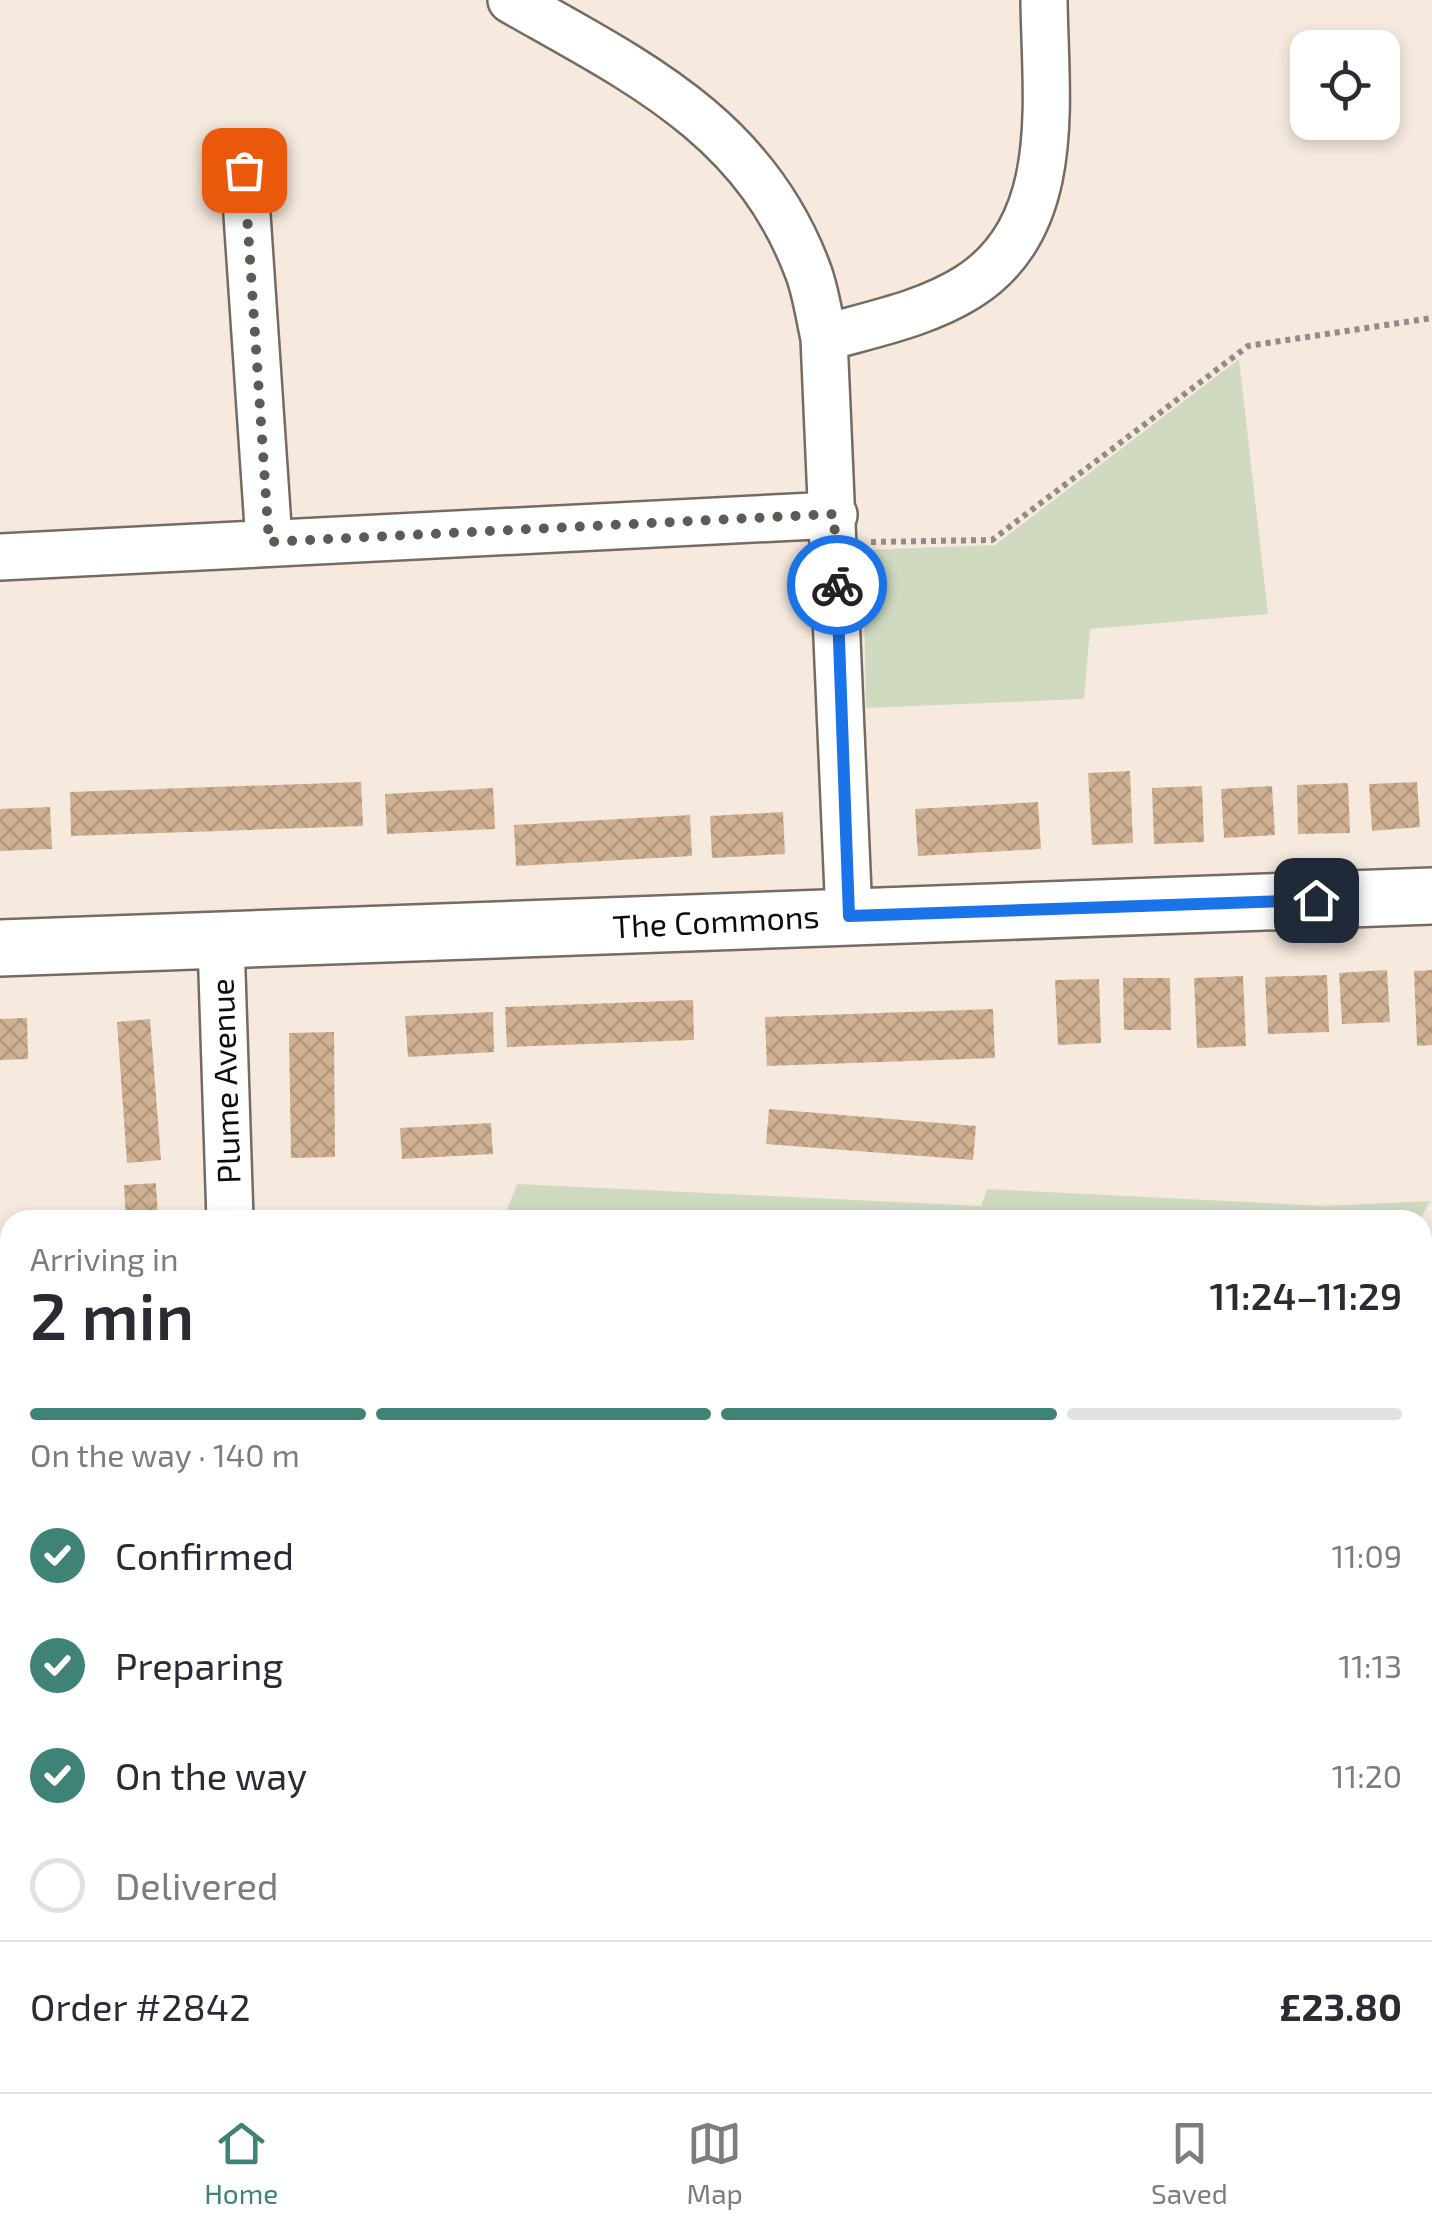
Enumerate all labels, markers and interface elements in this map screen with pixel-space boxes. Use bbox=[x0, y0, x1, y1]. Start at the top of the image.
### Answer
map controls bbox=[1290, 30, 1400, 140]
button: locate bbox=[1290, 30, 1400, 140]
pin bbox=[202, 128, 287, 213]
icon: bag bbox=[217, 143, 272, 198]
courier bbox=[787, 535, 887, 635]
icon: bike bbox=[810, 558, 865, 613]
pin bbox=[1274, 858, 1359, 943]
icon: home bbox=[1289, 873, 1344, 928]
street label: The Commons bbox=[612, 896, 820, 944]
street label: Plume Avenue bbox=[201, 978, 247, 1184]
text: Arriving in bbox=[30, 1239, 179, 1277]
text: 11:24–11:29 bbox=[1209, 1272, 1402, 1318]
text: 2 min bbox=[30, 1275, 194, 1353]
text: On the way · 140 m bbox=[30, 1435, 300, 1473]
icon: check bbox=[30, 1528, 85, 1583]
text: Confirmed bbox=[115, 1532, 294, 1578]
text: 11:09 bbox=[1331, 1536, 1402, 1574]
icon: check bbox=[30, 1638, 85, 1693]
text: Preparing bbox=[115, 1642, 283, 1688]
text: 11:13 bbox=[1338, 1646, 1402, 1684]
icon: check bbox=[30, 1748, 85, 1803]
text: On the way bbox=[115, 1752, 307, 1798]
text: 11:20 bbox=[1332, 1756, 1402, 1794]
text: Delivered bbox=[115, 1862, 279, 1908]
text: Order #2842 bbox=[30, 1983, 251, 2029]
text: £23.80 bbox=[1279, 1983, 1402, 2029]
tab: Home bbox=[204, 2116, 278, 2210]
tab: Map bbox=[687, 2116, 743, 2210]
tab: Saved bbox=[1151, 2116, 1228, 2210]

